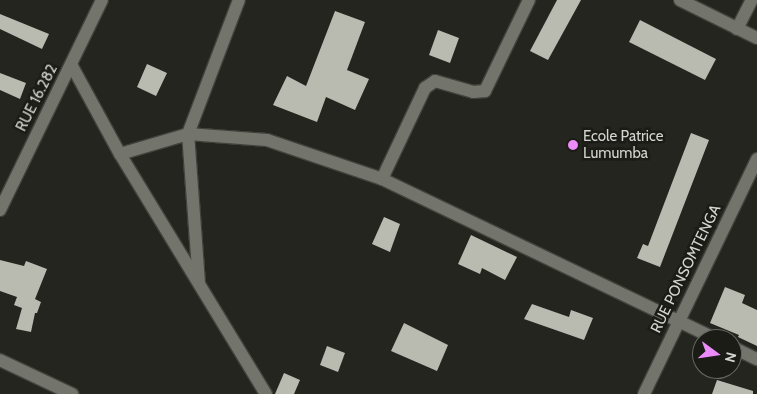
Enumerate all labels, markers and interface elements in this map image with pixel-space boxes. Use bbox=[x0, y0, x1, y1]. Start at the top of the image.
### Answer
street label: RUE 16.282 bbox=[12, 61, 62, 135]
place label: Ecole Patrice Lumumba bbox=[583, 127, 663, 162]
marker: Ecole Patrice Lumumba bbox=[567, 139, 579, 151]
street label: RUE PONSOMTENGA bbox=[647, 202, 725, 336]
north arrow bbox=[692, 329, 742, 379]
text: N bbox=[721, 350, 741, 364]

